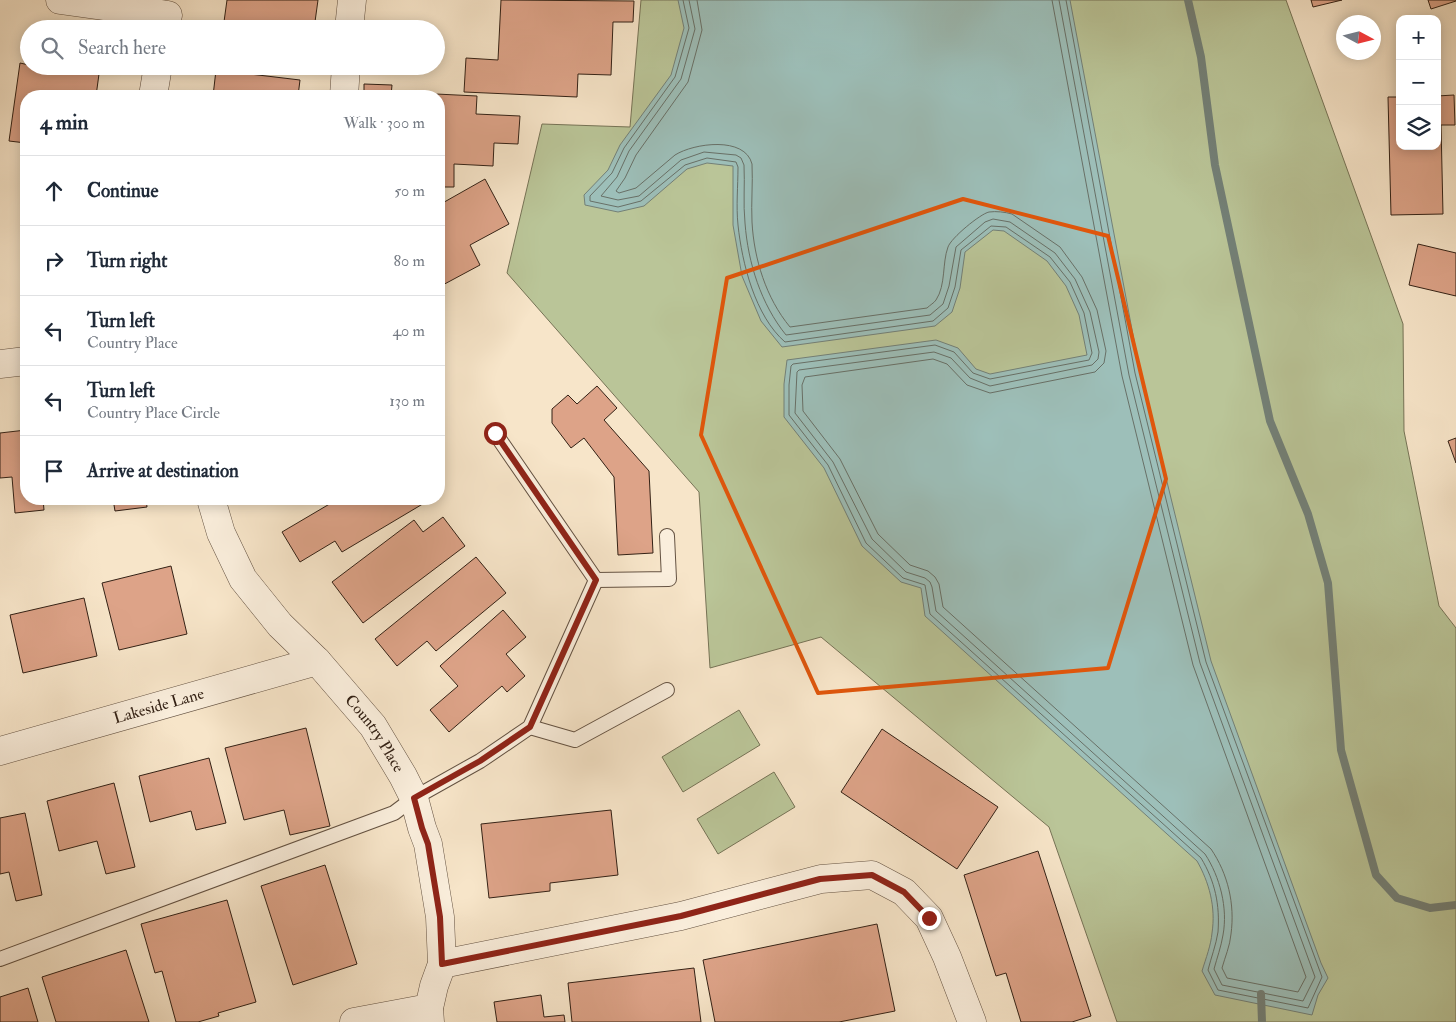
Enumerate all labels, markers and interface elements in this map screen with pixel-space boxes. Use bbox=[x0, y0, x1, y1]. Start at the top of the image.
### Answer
north arrow bbox=[1336, 15, 1381, 60]
map controls bbox=[1396, 15, 1441, 150]
button: + bbox=[1396, 15, 1441, 60]
search box bbox=[20, 20, 445, 75]
icon: search bbox=[38, 34, 66, 62]
text: Search here bbox=[78, 36, 166, 60]
button: − bbox=[1396, 60, 1441, 105]
button: layers bbox=[1396, 105, 1441, 150]
text: 4 min bbox=[40, 109, 88, 136]
text: Walk · 300 m bbox=[344, 113, 425, 133]
icon: ahead bbox=[40, 177, 68, 205]
text: Continue bbox=[87, 179, 158, 203]
text: 50 m bbox=[394, 181, 425, 201]
icon: right bbox=[40, 247, 68, 275]
text: Turn right bbox=[87, 249, 167, 273]
text: 80 m bbox=[394, 251, 425, 271]
text: Turn left bbox=[87, 309, 155, 333]
icon: left bbox=[40, 317, 68, 345]
text: 40 m bbox=[392, 321, 425, 341]
text: Country Place bbox=[87, 333, 178, 353]
text: Turn left bbox=[87, 379, 155, 403]
icon: left bbox=[40, 387, 68, 415]
text: 130 m bbox=[389, 391, 425, 411]
text: Country Place Circle bbox=[87, 403, 220, 423]
route start bbox=[484, 422, 507, 445]
icon: arrive bbox=[40, 457, 68, 485]
text: Arrive at destination bbox=[87, 459, 239, 483]
street label: Lakeside Lane bbox=[111, 684, 206, 728]
street label: Country Place bbox=[340, 691, 409, 776]
route end bbox=[918, 907, 941, 930]

